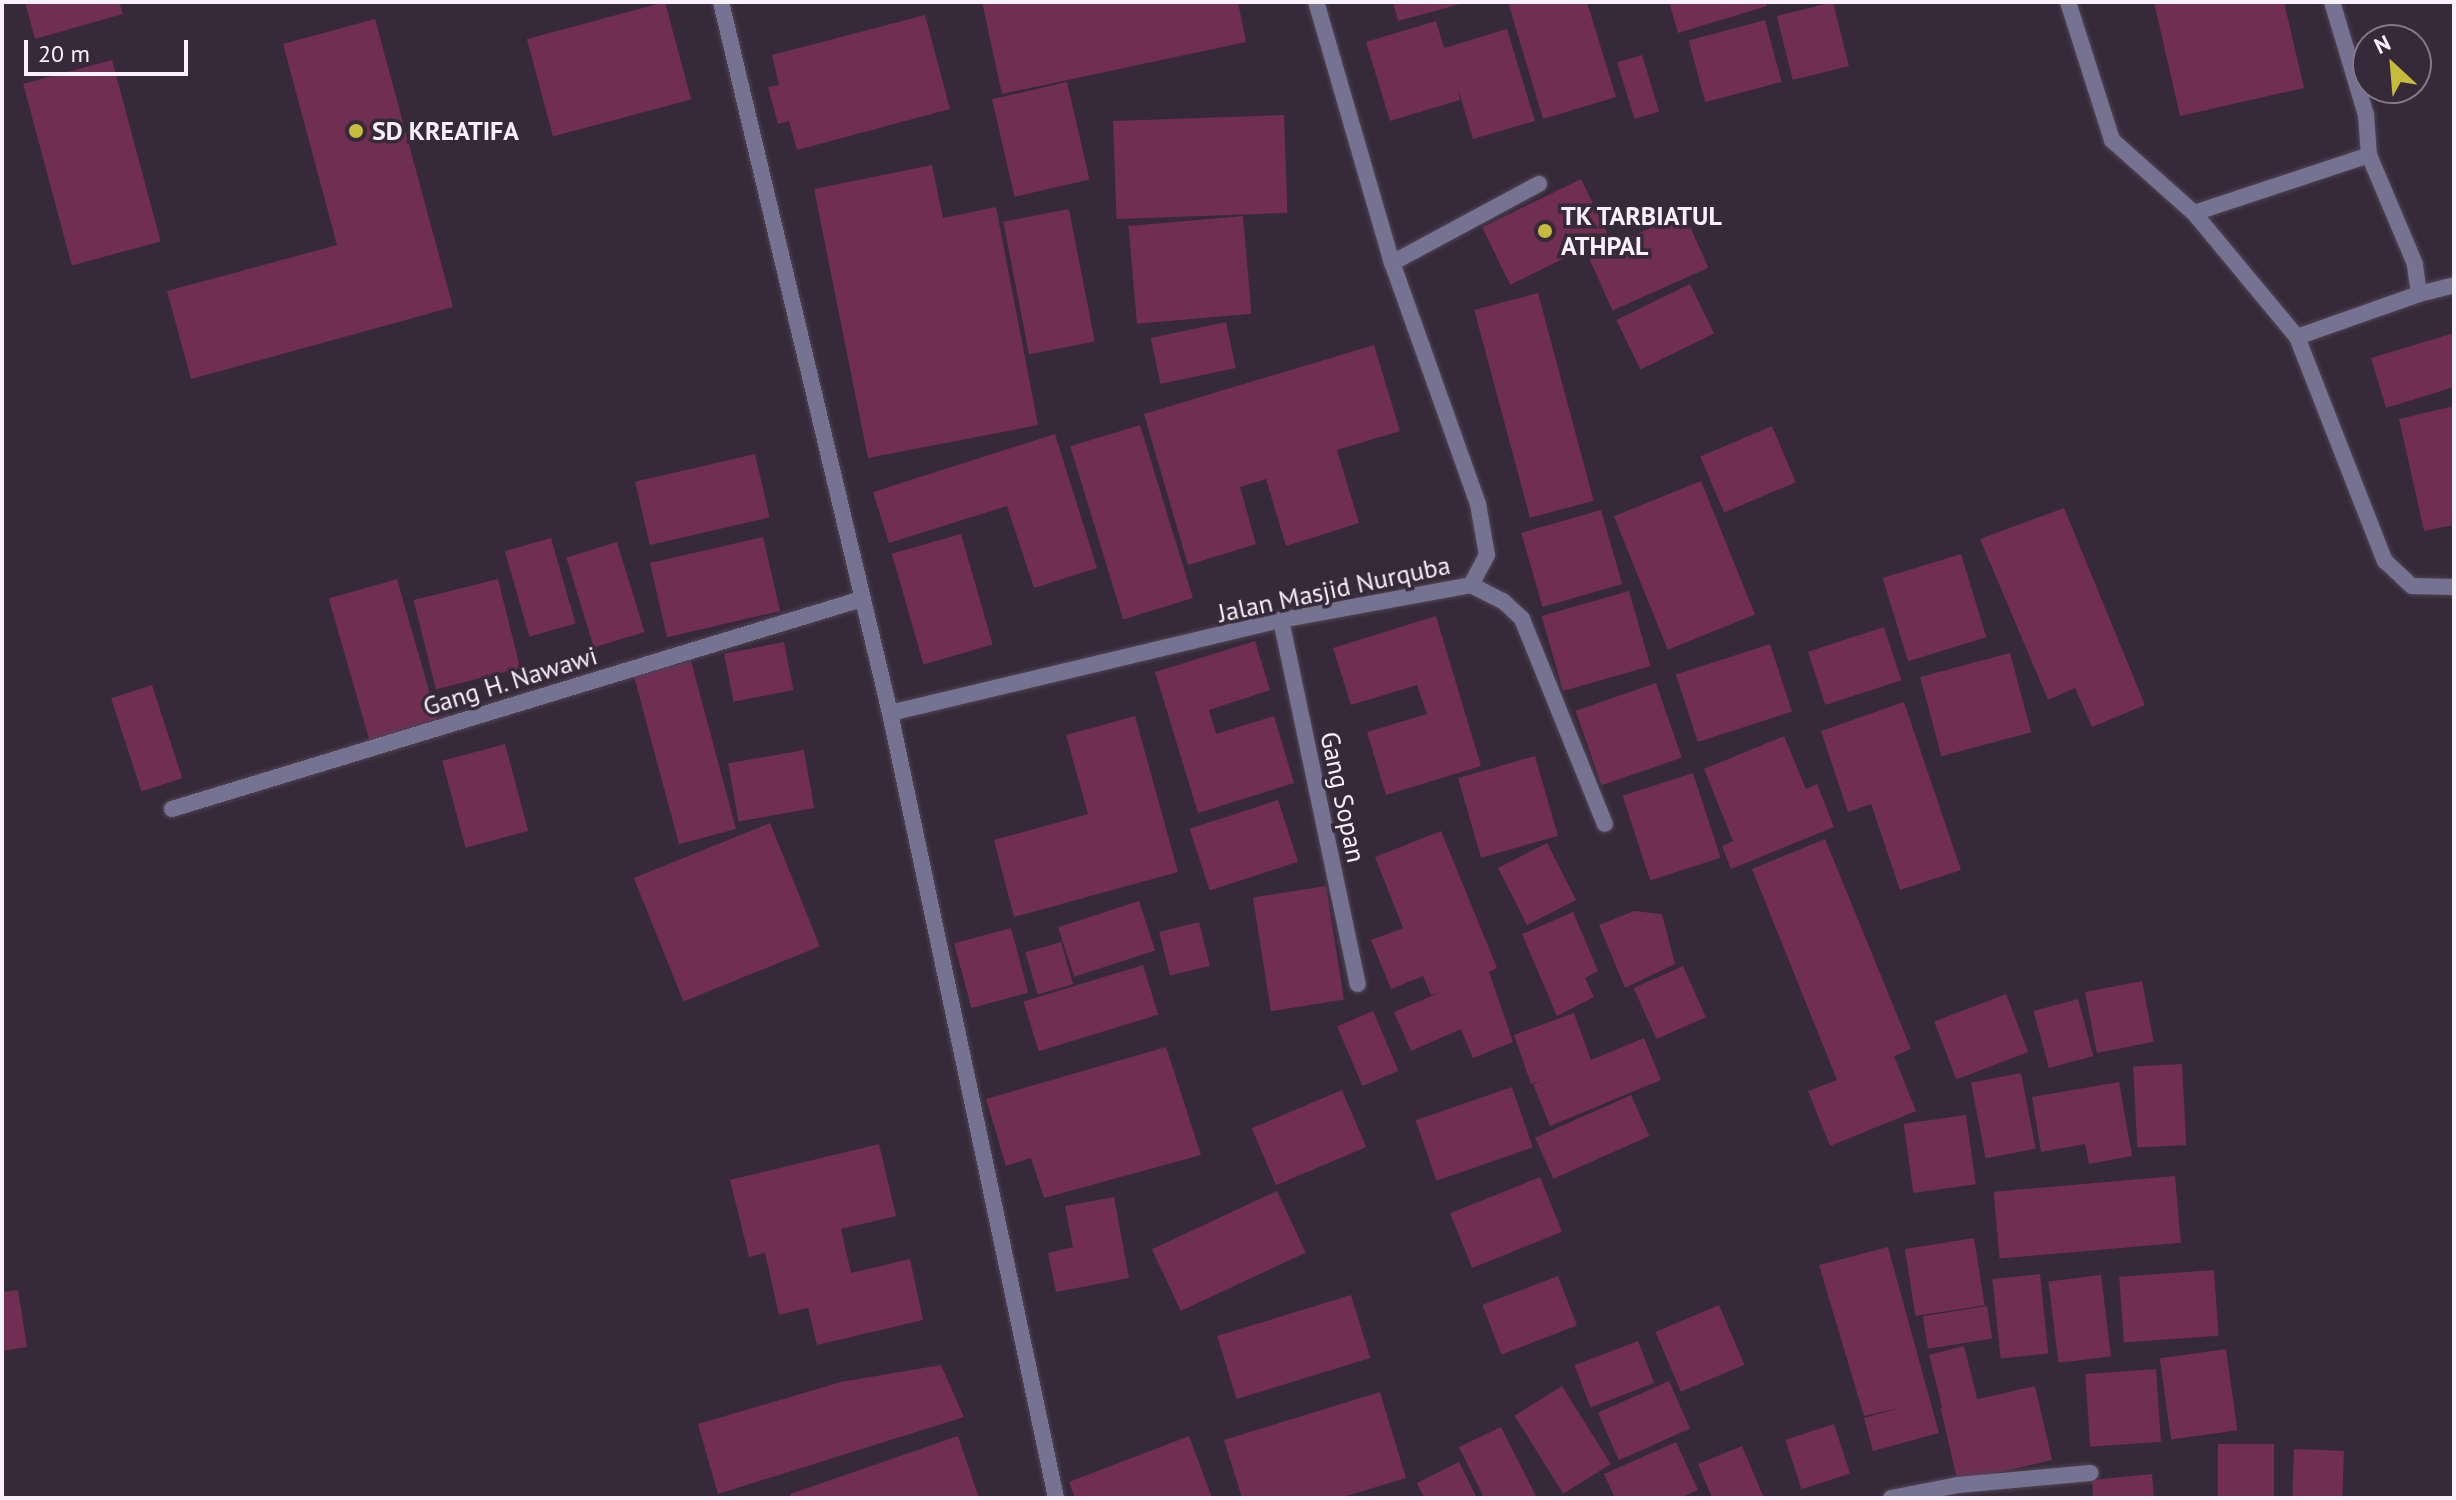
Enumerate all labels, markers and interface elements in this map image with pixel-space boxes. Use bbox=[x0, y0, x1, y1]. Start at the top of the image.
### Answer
scale bar bbox=[28, 24, 192, 74]
north arrow bbox=[2352, 24, 2432, 104]
text: N bbox=[2370, 28, 2395, 60]
text: 20 m bbox=[38, 38, 90, 69]
place label: SD KREATIFA bbox=[372, 115, 519, 147]
marker: SD KREATIFA bbox=[347, 122, 365, 140]
place label: TK TARBIATUL ATHPAL bbox=[1561, 200, 1723, 262]
marker: TK TARBIATUL ATHPAL bbox=[1536, 222, 1554, 240]
street label: Jalan Masjid Nurquba bbox=[1215, 549, 1453, 629]
street label: Gang H. Nawawi bbox=[418, 639, 602, 723]
street label: Gang Sopan bbox=[1314, 729, 1372, 865]

